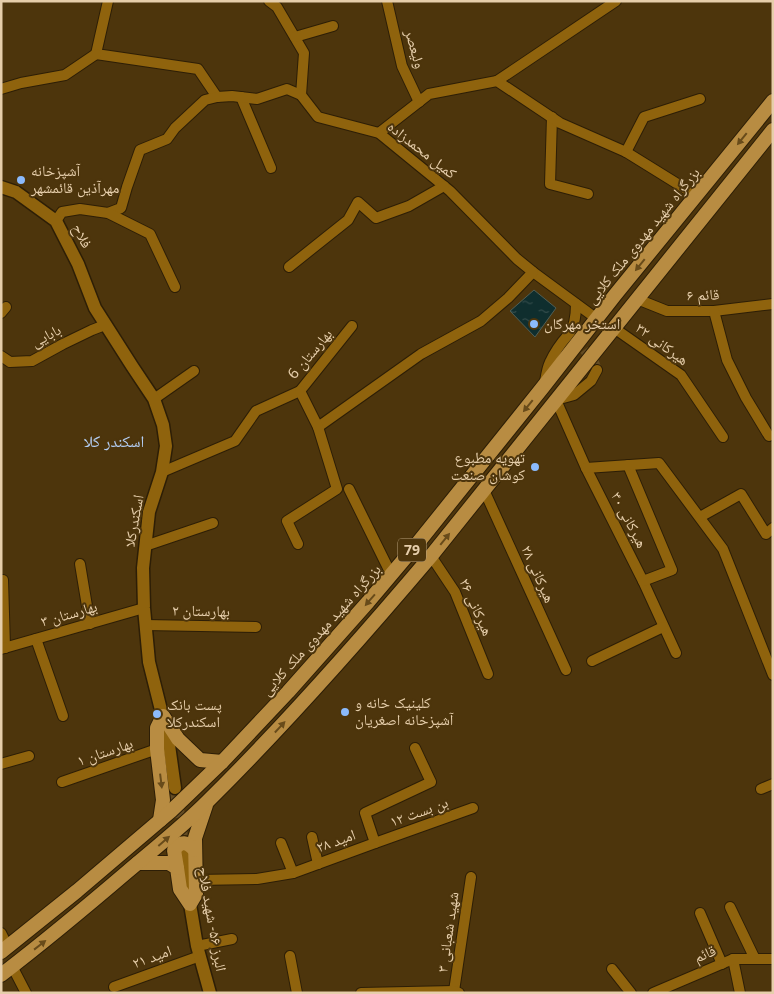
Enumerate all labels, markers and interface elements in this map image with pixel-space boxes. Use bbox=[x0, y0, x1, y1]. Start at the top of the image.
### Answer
street label: ولیعصر bbox=[401, 26, 431, 70]
street label: کمیل محمدزاده bbox=[383, 116, 461, 183]
one-way arrow bbox=[737, 132, 748, 145]
place label: آشپزخانه مهرآذین قائمشهر bbox=[30, 160, 120, 198]
street label: بزرگراه شهید مهدوی ملک کلایی bbox=[581, 163, 704, 309]
marker: آشپزخانه مهرآذین قائمشهر bbox=[15, 174, 27, 186]
street label: فلاح bbox=[67, 220, 98, 252]
one-way arrow bbox=[634, 258, 645, 271]
street label: قائم ۶ bbox=[686, 283, 720, 306]
place label: استخر مهرگان bbox=[544, 313, 620, 334]
street label: هیرکانی ۳۲ bbox=[631, 317, 693, 370]
marker: استخر مهرگان bbox=[528, 318, 540, 330]
street label: بابایی bbox=[27, 319, 65, 352]
street label: بهارستان 6 bbox=[282, 324, 337, 383]
one-way arrow bbox=[523, 400, 534, 413]
district label: اسکندر کلا bbox=[84, 430, 144, 452]
place label: تهویه مطبوع کوشان صنعت bbox=[451, 447, 526, 485]
marker: تهویه مطبوع کوشان صنعت bbox=[529, 461, 541, 473]
street label: هیرکانی ۳۰ bbox=[606, 488, 653, 552]
street label: اسکندرکلا bbox=[119, 493, 147, 549]
one-way arrow bbox=[439, 533, 450, 546]
road number: 79 bbox=[398, 538, 426, 562]
street label: هیرکانی ۲۸ bbox=[516, 542, 560, 606]
street label: بزرگراه شهید مهدوی ملک کلایی bbox=[256, 559, 386, 700]
street label: هیرکانی ۲۶ bbox=[454, 575, 498, 639]
one-way arrow bbox=[364, 593, 375, 606]
street label: بهارستان ۳ bbox=[38, 595, 100, 632]
street label: بهارستان ۲ bbox=[172, 599, 230, 622]
place label: کلینیک خانه و آشپزخانه اصغریان bbox=[355, 692, 455, 730]
place label: پست بانک اسکندرکلا bbox=[167, 694, 222, 731]
marker: کلینیک خانه و آشپزخانه اصغریان bbox=[339, 706, 351, 718]
marker: پست بانک اسکندرکلا bbox=[151, 708, 163, 720]
one-way arrow bbox=[274, 721, 286, 733]
street label: بهارستان ۱ bbox=[74, 732, 136, 771]
one-way arrow bbox=[157, 773, 165, 789]
street label: بن بست ۱۲ bbox=[387, 791, 451, 832]
street label: امید ۲۸ bbox=[313, 824, 358, 856]
one-way arrow bbox=[158, 835, 170, 847]
street label: البرز ۵۶- شهید فلاح bbox=[193, 865, 232, 973]
street label: شهید شعبانی ۳ bbox=[431, 890, 464, 974]
one-way arrow bbox=[33, 940, 46, 951]
street label: امید ۲۱ bbox=[129, 940, 174, 972]
street label: قائم bbox=[691, 940, 719, 968]

